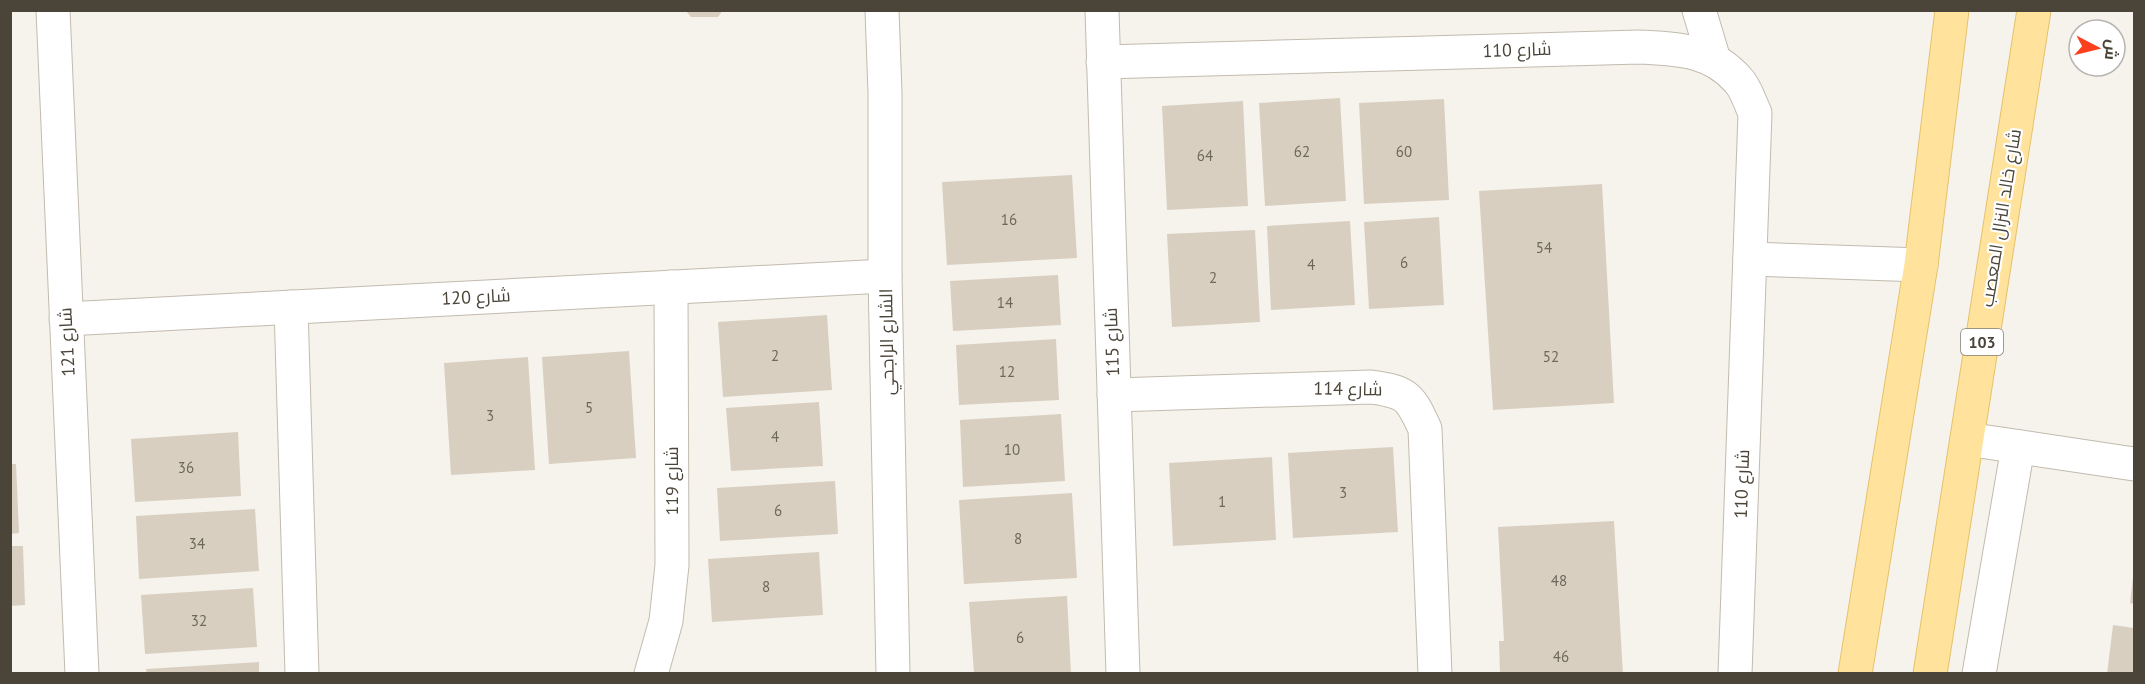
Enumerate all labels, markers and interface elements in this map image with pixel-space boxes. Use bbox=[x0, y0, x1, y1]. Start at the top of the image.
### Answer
north arrow bbox=[2067, 18, 2127, 78]
street label: شارع 110 bbox=[1482, 37, 1552, 63]
text: ش bbox=[2101, 38, 2123, 61]
street label: شارع خالد النزال المعصب bbox=[1975, 127, 2027, 309]
house number: 62 bbox=[1294, 142, 1310, 161]
house number: 60 bbox=[1396, 142, 1412, 161]
house number: 64 bbox=[1197, 146, 1213, 165]
house number: 16 bbox=[1001, 210, 1017, 229]
house number: 54 bbox=[1536, 238, 1552, 257]
house number: 6 bbox=[1400, 253, 1408, 272]
house number: 4 bbox=[1307, 255, 1315, 274]
house number: 2 bbox=[1209, 268, 1217, 287]
street label: شارع 120 bbox=[441, 283, 511, 311]
street label: الشارع الراجحي bbox=[874, 288, 902, 396]
house number: 14 bbox=[997, 293, 1013, 312]
street label: شارع 121 bbox=[53, 307, 81, 377]
street label: شارع 115 bbox=[1099, 307, 1125, 377]
road number: 103 bbox=[1961, 329, 2003, 355]
house number: 2 bbox=[771, 346, 779, 365]
house number: 52 bbox=[1543, 347, 1559, 366]
house number: 12 bbox=[999, 362, 1015, 381]
street label: 114 شارع bbox=[1313, 376, 1383, 402]
house number: 5 bbox=[585, 398, 593, 417]
house number: 3 bbox=[486, 406, 494, 425]
house number: 4 bbox=[771, 427, 779, 446]
house number: 10 bbox=[1004, 440, 1020, 459]
street label: شارع 119 bbox=[660, 446, 684, 516]
street label: شارع 110 bbox=[1729, 449, 1755, 519]
house number: 36 bbox=[178, 458, 194, 477]
house number: 3 bbox=[1339, 483, 1347, 502]
house number: 1 bbox=[1218, 492, 1226, 511]
house number: 6 bbox=[774, 501, 782, 520]
house number: 8 bbox=[1014, 529, 1022, 548]
house number: 34 bbox=[189, 534, 205, 553]
house number: 48 bbox=[1551, 571, 1567, 590]
house number: 8 bbox=[762, 577, 770, 596]
house number: 32 bbox=[191, 611, 207, 630]
house number: 6 bbox=[1016, 628, 1024, 647]
house number: 46 bbox=[1553, 647, 1569, 666]

